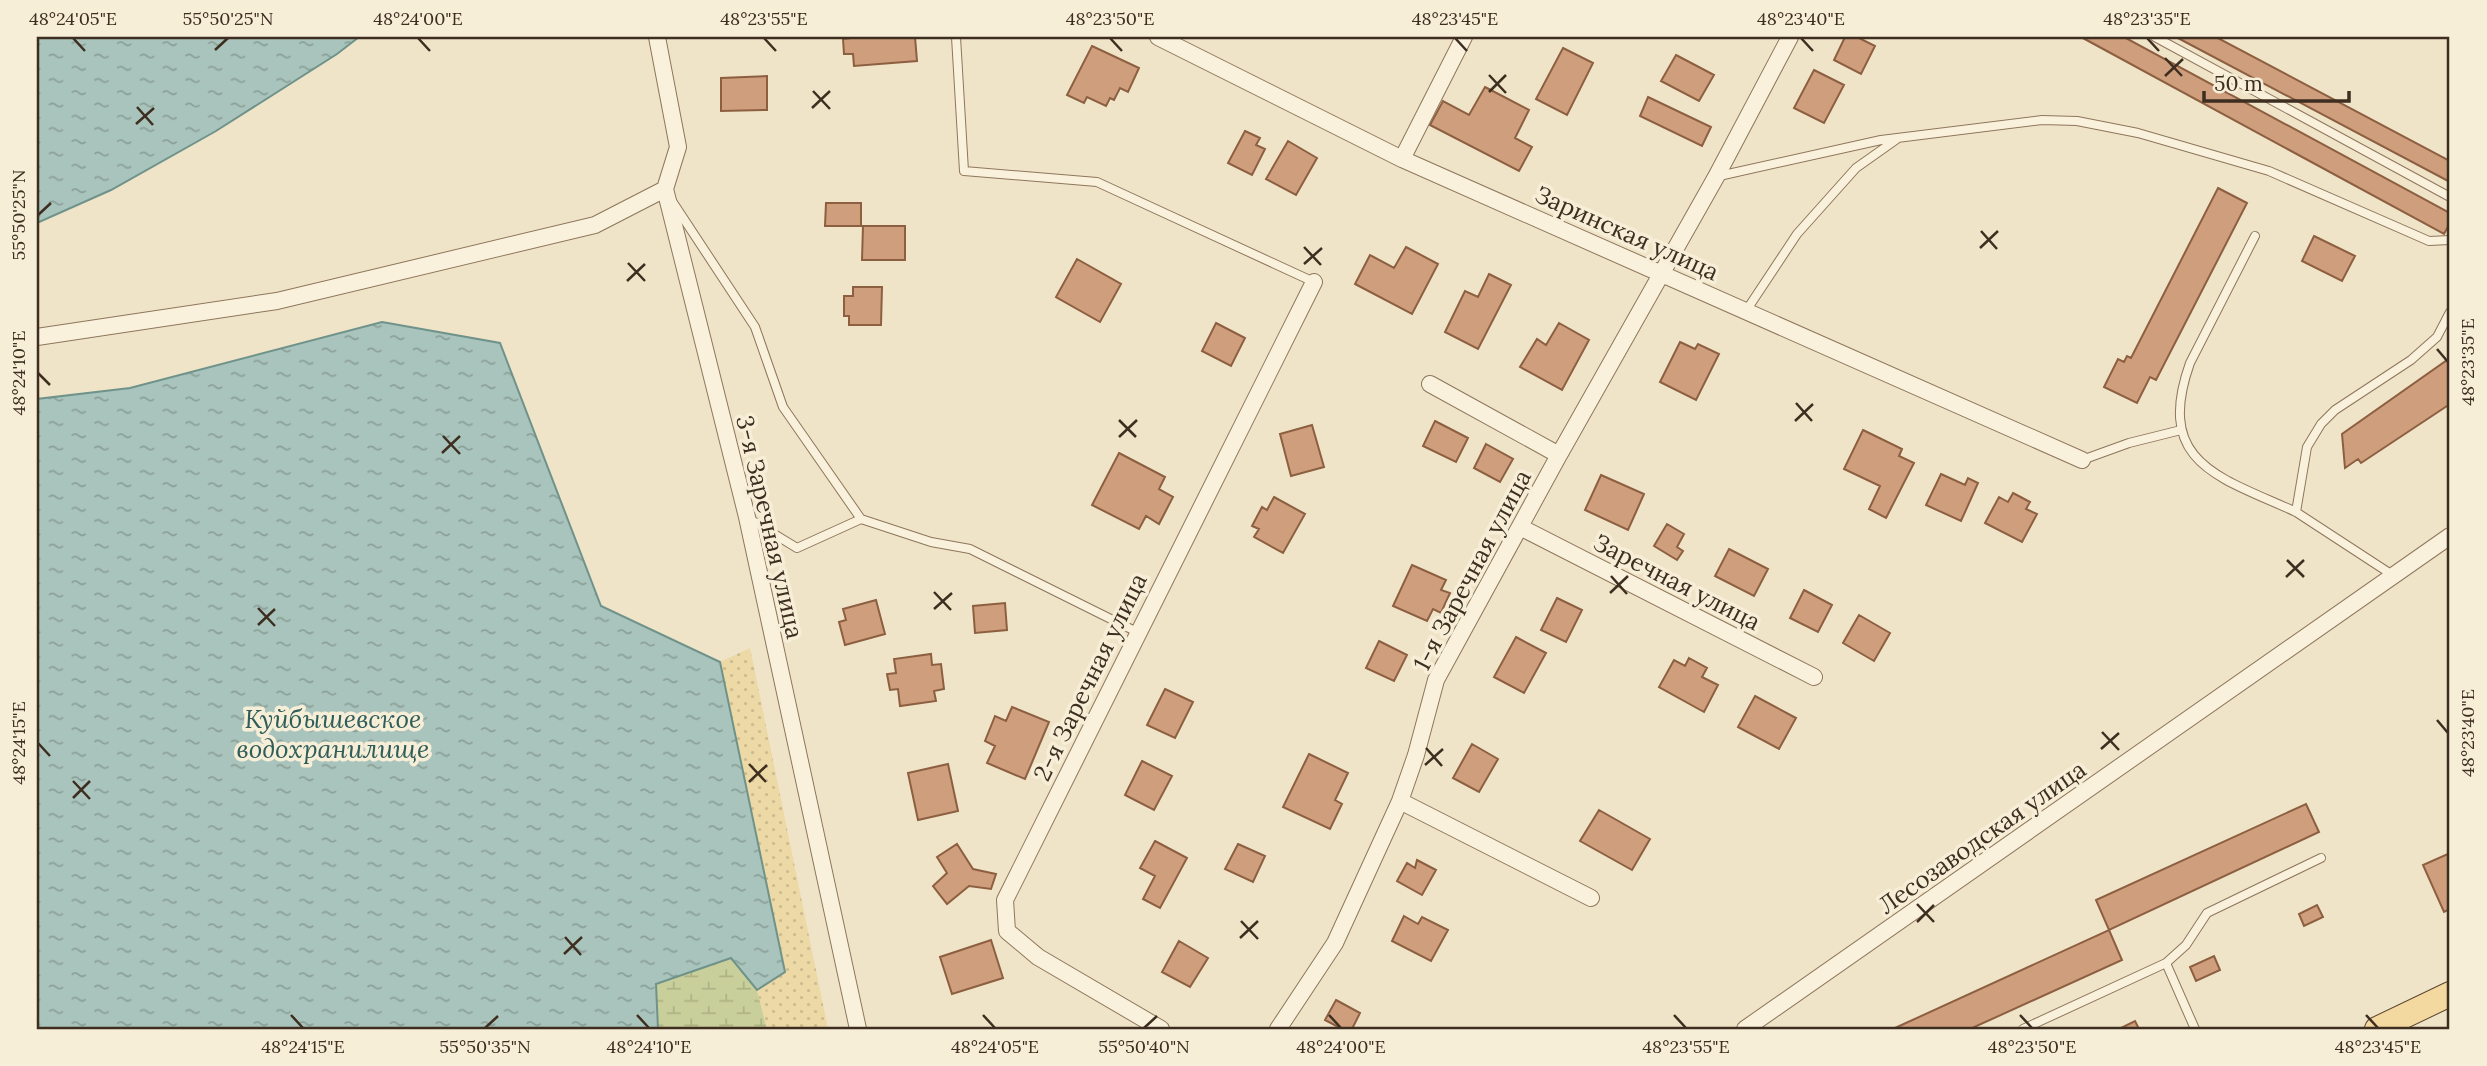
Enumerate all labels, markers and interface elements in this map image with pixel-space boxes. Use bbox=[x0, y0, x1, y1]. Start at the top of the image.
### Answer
text: 48°24'05"E bbox=[29, 7, 117, 30]
text: 55°50'25"N bbox=[182, 7, 274, 30]
text: 48°24'00"E bbox=[373, 7, 463, 30]
text: 48°23'55"E bbox=[720, 7, 808, 30]
text: 48°23'50"E bbox=[1066, 7, 1154, 30]
text: 48°23'45"E bbox=[1412, 7, 1498, 30]
text: 48°23'40"E bbox=[1757, 7, 1845, 30]
text: 48°23'35"E bbox=[2103, 7, 2191, 30]
scale bar bbox=[2204, 60, 2349, 104]
text: 50 m bbox=[2214, 70, 2263, 97]
text: 55°50'25"N bbox=[7, 169, 30, 261]
street label: Заринская улица bbox=[1530, 179, 1724, 287]
text: 48°23'35"E bbox=[2456, 318, 2479, 406]
text: 48°24'10"E bbox=[7, 331, 30, 415]
street label: 3-я Заречная улица bbox=[729, 412, 811, 642]
street label: 1-я Заречная улица bbox=[1406, 464, 1538, 676]
street label: Заречная улица bbox=[1588, 527, 1766, 637]
street label: 2-я Заречная улица bbox=[1026, 568, 1154, 786]
text: 48°23'40"E bbox=[2456, 689, 2479, 777]
text: 48°24'15"E bbox=[7, 701, 30, 785]
water label: Куйбышевское водохранилище bbox=[237, 702, 429, 765]
street label: Лесозаводская улица bbox=[1872, 754, 2092, 920]
text: 48°24'15"E bbox=[261, 1035, 345, 1058]
text: 55°50'35"N bbox=[439, 1035, 531, 1058]
text: 48°24'10"E bbox=[607, 1035, 691, 1058]
text: 48°24'05"E bbox=[951, 1035, 1039, 1058]
text: 55°50'40"N bbox=[1098, 1035, 1190, 1058]
text: 48°24'00"E bbox=[1296, 1035, 1386, 1058]
text: 48°23'55"E bbox=[1642, 1035, 1730, 1058]
text: 48°23'50"E bbox=[1988, 1035, 2076, 1058]
text: 48°23'45"E bbox=[2335, 1035, 2421, 1058]

